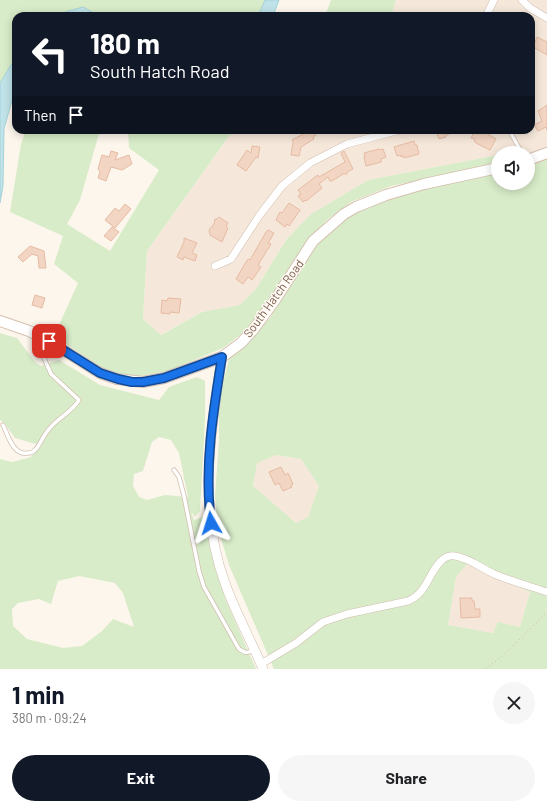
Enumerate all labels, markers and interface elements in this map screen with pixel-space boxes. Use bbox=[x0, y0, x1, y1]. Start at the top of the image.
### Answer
text: 180 m bbox=[90, 26, 160, 60]
icon: left bbox=[24, 28, 76, 80]
text: South Hatch Road bbox=[90, 60, 229, 82]
icon: arrive bbox=[65, 104, 87, 126]
text: Then bbox=[24, 106, 57, 124]
map controls bbox=[491, 146, 535, 190]
button: sound bbox=[491, 146, 535, 190]
street label: South Hatch Road bbox=[240, 256, 306, 340]
pin bbox=[32, 324, 66, 358]
icon: arrive bbox=[38, 330, 60, 352]
position arrow bbox=[190, 502, 232, 544]
text: 1 min bbox=[12, 680, 65, 709]
button: close bbox=[493, 682, 535, 724]
text: 380 m · 09:24 bbox=[12, 710, 87, 726]
button: Exit bbox=[12, 755, 270, 801]
button: Share bbox=[278, 755, 535, 801]

